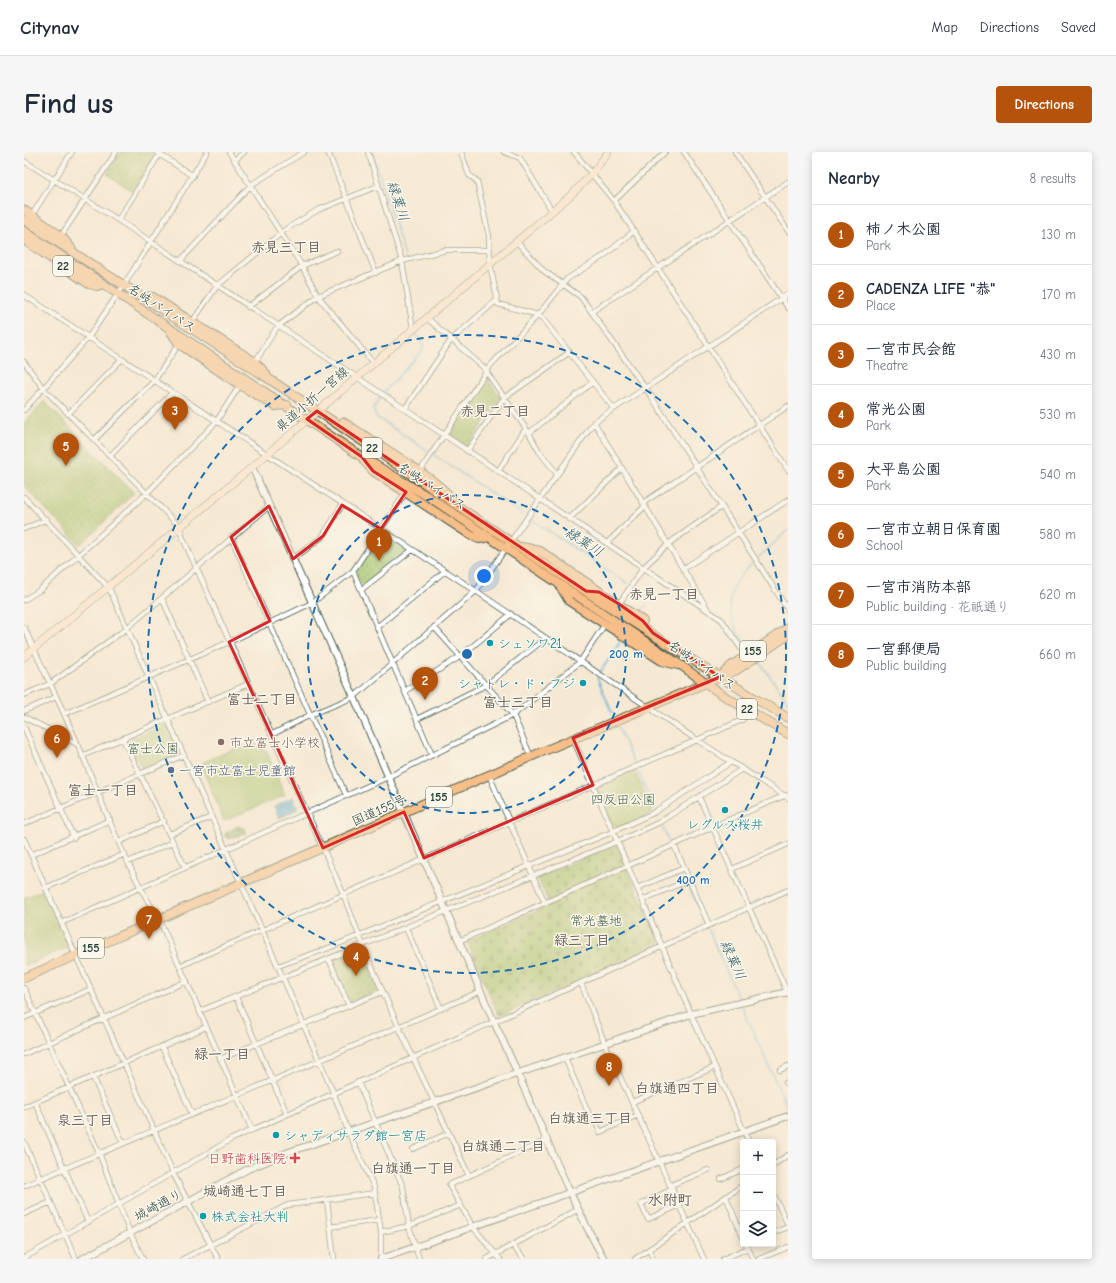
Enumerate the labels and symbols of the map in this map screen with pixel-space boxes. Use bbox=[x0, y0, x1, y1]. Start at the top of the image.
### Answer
water label: 縁葉川 bbox=[383, 178, 413, 224]
district label: 赤見三丁目 bbox=[251, 239, 321, 256]
road number: 22 bbox=[53, 256, 73, 276]
street label: 名岐バイパス bbox=[125, 281, 199, 335]
street label: 県道小折一宮線 bbox=[273, 363, 352, 435]
pin: 3 bbox=[162, 397, 188, 430]
district label: 赤見二丁目 bbox=[460, 403, 530, 420]
pin: 5 bbox=[53, 433, 79, 466]
road number: 22 bbox=[362, 438, 382, 458]
street label: 名岐バイパス bbox=[395, 459, 469, 513]
water label: 縁葉川 bbox=[562, 523, 606, 561]
pin: 1 bbox=[366, 528, 392, 561]
your location bbox=[474, 566, 494, 586]
district label: 赤見一丁目 bbox=[629, 586, 699, 603]
place label: シェソワ21 bbox=[498, 636, 562, 651]
street label: 名岐バイパス bbox=[666, 637, 738, 693]
marker: シェソワ21 bbox=[485, 638, 495, 648]
road number: 155 bbox=[740, 641, 766, 661]
centre of rings bbox=[460, 647, 474, 661]
text: 200 m bbox=[609, 647, 643, 661]
pin: 2 bbox=[412, 667, 438, 700]
place label: シャトレ・ド・フジ bbox=[458, 676, 575, 691]
marker: シャトレ・ド・フジ bbox=[578, 678, 588, 688]
district label: 富士二丁目 bbox=[227, 691, 297, 708]
district label: 富士三丁目 bbox=[483, 694, 553, 711]
road number: 22 bbox=[737, 699, 757, 719]
pin: 6 bbox=[44, 725, 70, 758]
place label: 市立富士小学校 bbox=[229, 735, 320, 750]
marker: 市立富士小学校 bbox=[216, 737, 226, 747]
park label: 富士公園 bbox=[127, 741, 179, 756]
place label: 一宮市立富士児童館 bbox=[179, 763, 296, 778]
marker: 一宮市立富士児童館 bbox=[166, 765, 176, 775]
district label: 富士一丁目 bbox=[68, 782, 138, 799]
road number: 155 bbox=[426, 787, 452, 807]
street label: 国道155号 bbox=[349, 791, 409, 829]
park label: 四反田公園 bbox=[590, 792, 656, 807]
marker: レグルス桜井 bbox=[720, 805, 730, 815]
place label: レグルス桜井 bbox=[687, 817, 763, 832]
text: 400 m bbox=[676, 873, 710, 887]
pin: 7 bbox=[136, 906, 162, 939]
park label: 常光墓地 bbox=[570, 913, 622, 928]
district label: 緑三丁目 bbox=[554, 932, 610, 949]
water label: 縁葉川 bbox=[717, 937, 749, 983]
road number: 155 bbox=[78, 938, 104, 958]
pin: 4 bbox=[343, 943, 369, 976]
district label: 緑一丁目 bbox=[194, 1046, 250, 1063]
pin: 8 bbox=[596, 1053, 622, 1086]
district label: 白旗通四丁目 bbox=[635, 1080, 719, 1097]
district label: 白旗通三丁目 bbox=[548, 1110, 632, 1127]
district label: 泉三丁目 bbox=[57, 1112, 113, 1129]
place label: シャディサラダ館一宮店 bbox=[284, 1128, 427, 1143]
marker: シャディサラダ館一宮店 bbox=[271, 1130, 281, 1140]
district label: 白旗通二丁目 bbox=[461, 1138, 545, 1155]
place label: 日野歯科医院 bbox=[208, 1151, 286, 1166]
marker: 日野歯科医院 bbox=[289, 1152, 301, 1164]
district label: 白旗通一丁目 bbox=[371, 1160, 455, 1177]
district label: 城崎通七丁目 bbox=[203, 1183, 287, 1200]
street label: 城崎通り bbox=[132, 1186, 184, 1224]
district label: 水附町 bbox=[647, 1191, 693, 1209]
place label: 株式会社大判 bbox=[211, 1209, 289, 1224]
marker: 株式会社大判 bbox=[198, 1211, 208, 1221]

